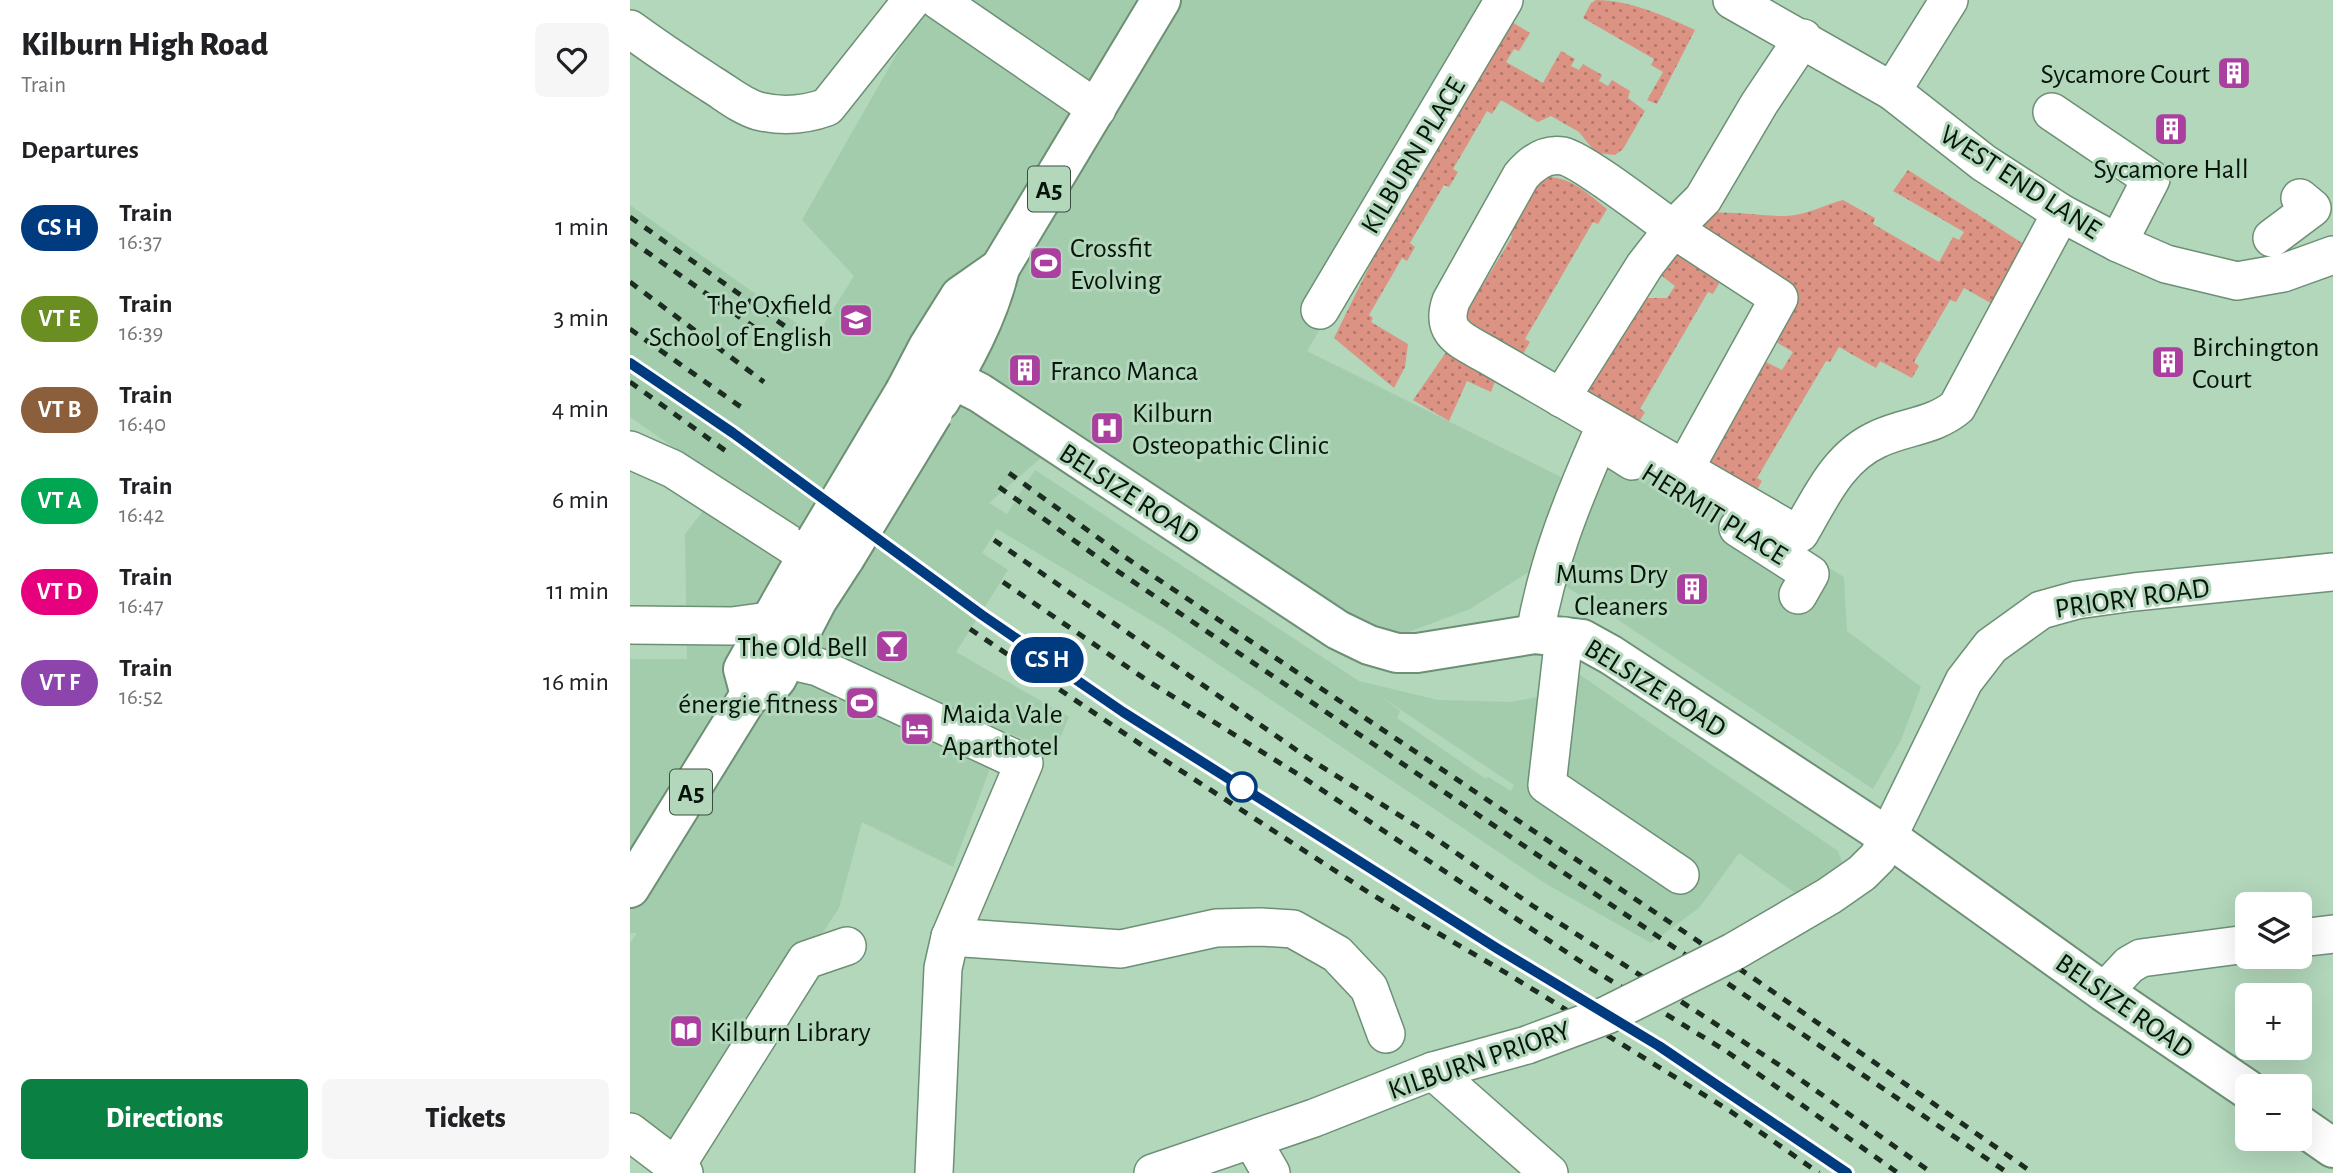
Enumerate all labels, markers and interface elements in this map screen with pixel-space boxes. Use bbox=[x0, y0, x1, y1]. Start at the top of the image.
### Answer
button: heart bbox=[535, 23, 609, 97]
text: Kilburn High Road bbox=[21, 29, 268, 62]
building icon: Sycamore Court bbox=[2215, 54, 2253, 92]
place label: Sycamore Court bbox=[2040, 61, 2210, 89]
street label: KILBURN PLACE bbox=[1356, 73, 1471, 239]
text: Train bbox=[21, 74, 66, 97]
building icon: Sycamore Hall bbox=[2152, 110, 2190, 148]
street label: WEST END LANE bbox=[1935, 120, 2105, 245]
text: Departures bbox=[21, 137, 139, 163]
place label: Sycamore Hall bbox=[2093, 156, 2249, 184]
road number: A5 bbox=[1028, 166, 1070, 212]
text: Train bbox=[119, 200, 172, 226]
text: 1 min bbox=[555, 214, 609, 240]
text: CS H bbox=[37, 216, 82, 240]
text: 16:37 bbox=[119, 231, 162, 254]
place label: Crossfit Evolving bbox=[1070, 235, 1162, 295]
sports icon: Crossfit Evolving bbox=[1027, 244, 1065, 282]
text: Train bbox=[119, 291, 172, 317]
place label: The Oxfield School of English bbox=[649, 292, 832, 352]
school or university icon: The Oxfield School of English bbox=[837, 301, 875, 339]
text: 3 min bbox=[553, 305, 609, 331]
text: VT E bbox=[39, 307, 81, 331]
text: 16:39 bbox=[119, 322, 163, 345]
place label: Birchington Court bbox=[2192, 334, 2320, 394]
building icon: Birchington Court bbox=[2149, 343, 2187, 381]
building icon: Franco Manca bbox=[1006, 351, 1044, 389]
place label: Franco Manca bbox=[1050, 358, 1199, 386]
text: Train bbox=[119, 382, 172, 408]
text: 4 min bbox=[552, 396, 609, 422]
text: VT B bbox=[38, 398, 81, 422]
place label: Kilburn Osteopathic Clinic bbox=[1132, 400, 1329, 460]
hospital icon: Kilburn Osteopathic Clinic bbox=[1088, 409, 1126, 447]
text: 16:40 bbox=[119, 413, 166, 436]
street label: BELSIZE ROAD bbox=[1054, 439, 1204, 550]
street label: HERMIT PLACE bbox=[1636, 459, 1792, 570]
text: Train bbox=[119, 473, 172, 499]
text: 6 min bbox=[552, 487, 609, 513]
text: VT A bbox=[37, 489, 82, 513]
text: 16:42 bbox=[119, 504, 165, 527]
place label: Mums Dry Cleaners bbox=[1556, 561, 1668, 621]
text: Train bbox=[119, 564, 172, 590]
building icon: Mums Dry Cleaners bbox=[1673, 570, 1711, 608]
street label: PRIORY ROAD bbox=[2053, 574, 2211, 624]
text: 11 min bbox=[546, 578, 609, 604]
text: VT D bbox=[37, 580, 82, 604]
text: 16:47 bbox=[119, 595, 164, 618]
bar icon: The Old Bell bbox=[873, 627, 911, 665]
place label: The Old Bell bbox=[737, 634, 868, 662]
street label: BELSIZE ROAD bbox=[1579, 634, 1731, 743]
line badge: CS H bbox=[998, 637, 1096, 683]
text: CS H bbox=[1025, 648, 1069, 672]
text: Train bbox=[119, 655, 172, 681]
text: 16 min bbox=[543, 669, 609, 695]
text: VT F bbox=[39, 671, 80, 695]
sports icon: énergie fitness bbox=[843, 684, 881, 722]
text: 16:52 bbox=[119, 686, 163, 709]
place label: énergie fitness bbox=[678, 691, 838, 719]
place label: Maida Vale Aparthotel bbox=[942, 701, 1063, 761]
hotel icon: Maida Vale Aparthotel bbox=[898, 710, 936, 748]
road number: A5 bbox=[670, 770, 712, 814]
unlabelled marker bbox=[1227, 772, 1257, 802]
map controls bbox=[2235, 892, 2312, 1151]
button: layers bbox=[2235, 892, 2312, 969]
street label: BELSIZE ROAD bbox=[2050, 949, 2198, 1064]
button: + bbox=[2235, 983, 2312, 1060]
library icon: Kilburn Library bbox=[667, 1012, 705, 1050]
street label: KILBURN PRIORY bbox=[1385, 1017, 1575, 1105]
place label: Kilburn Library bbox=[710, 1019, 871, 1047]
button: − bbox=[2235, 1074, 2312, 1151]
button: Directions bbox=[21, 1079, 308, 1159]
button: Tickets bbox=[322, 1079, 609, 1159]

